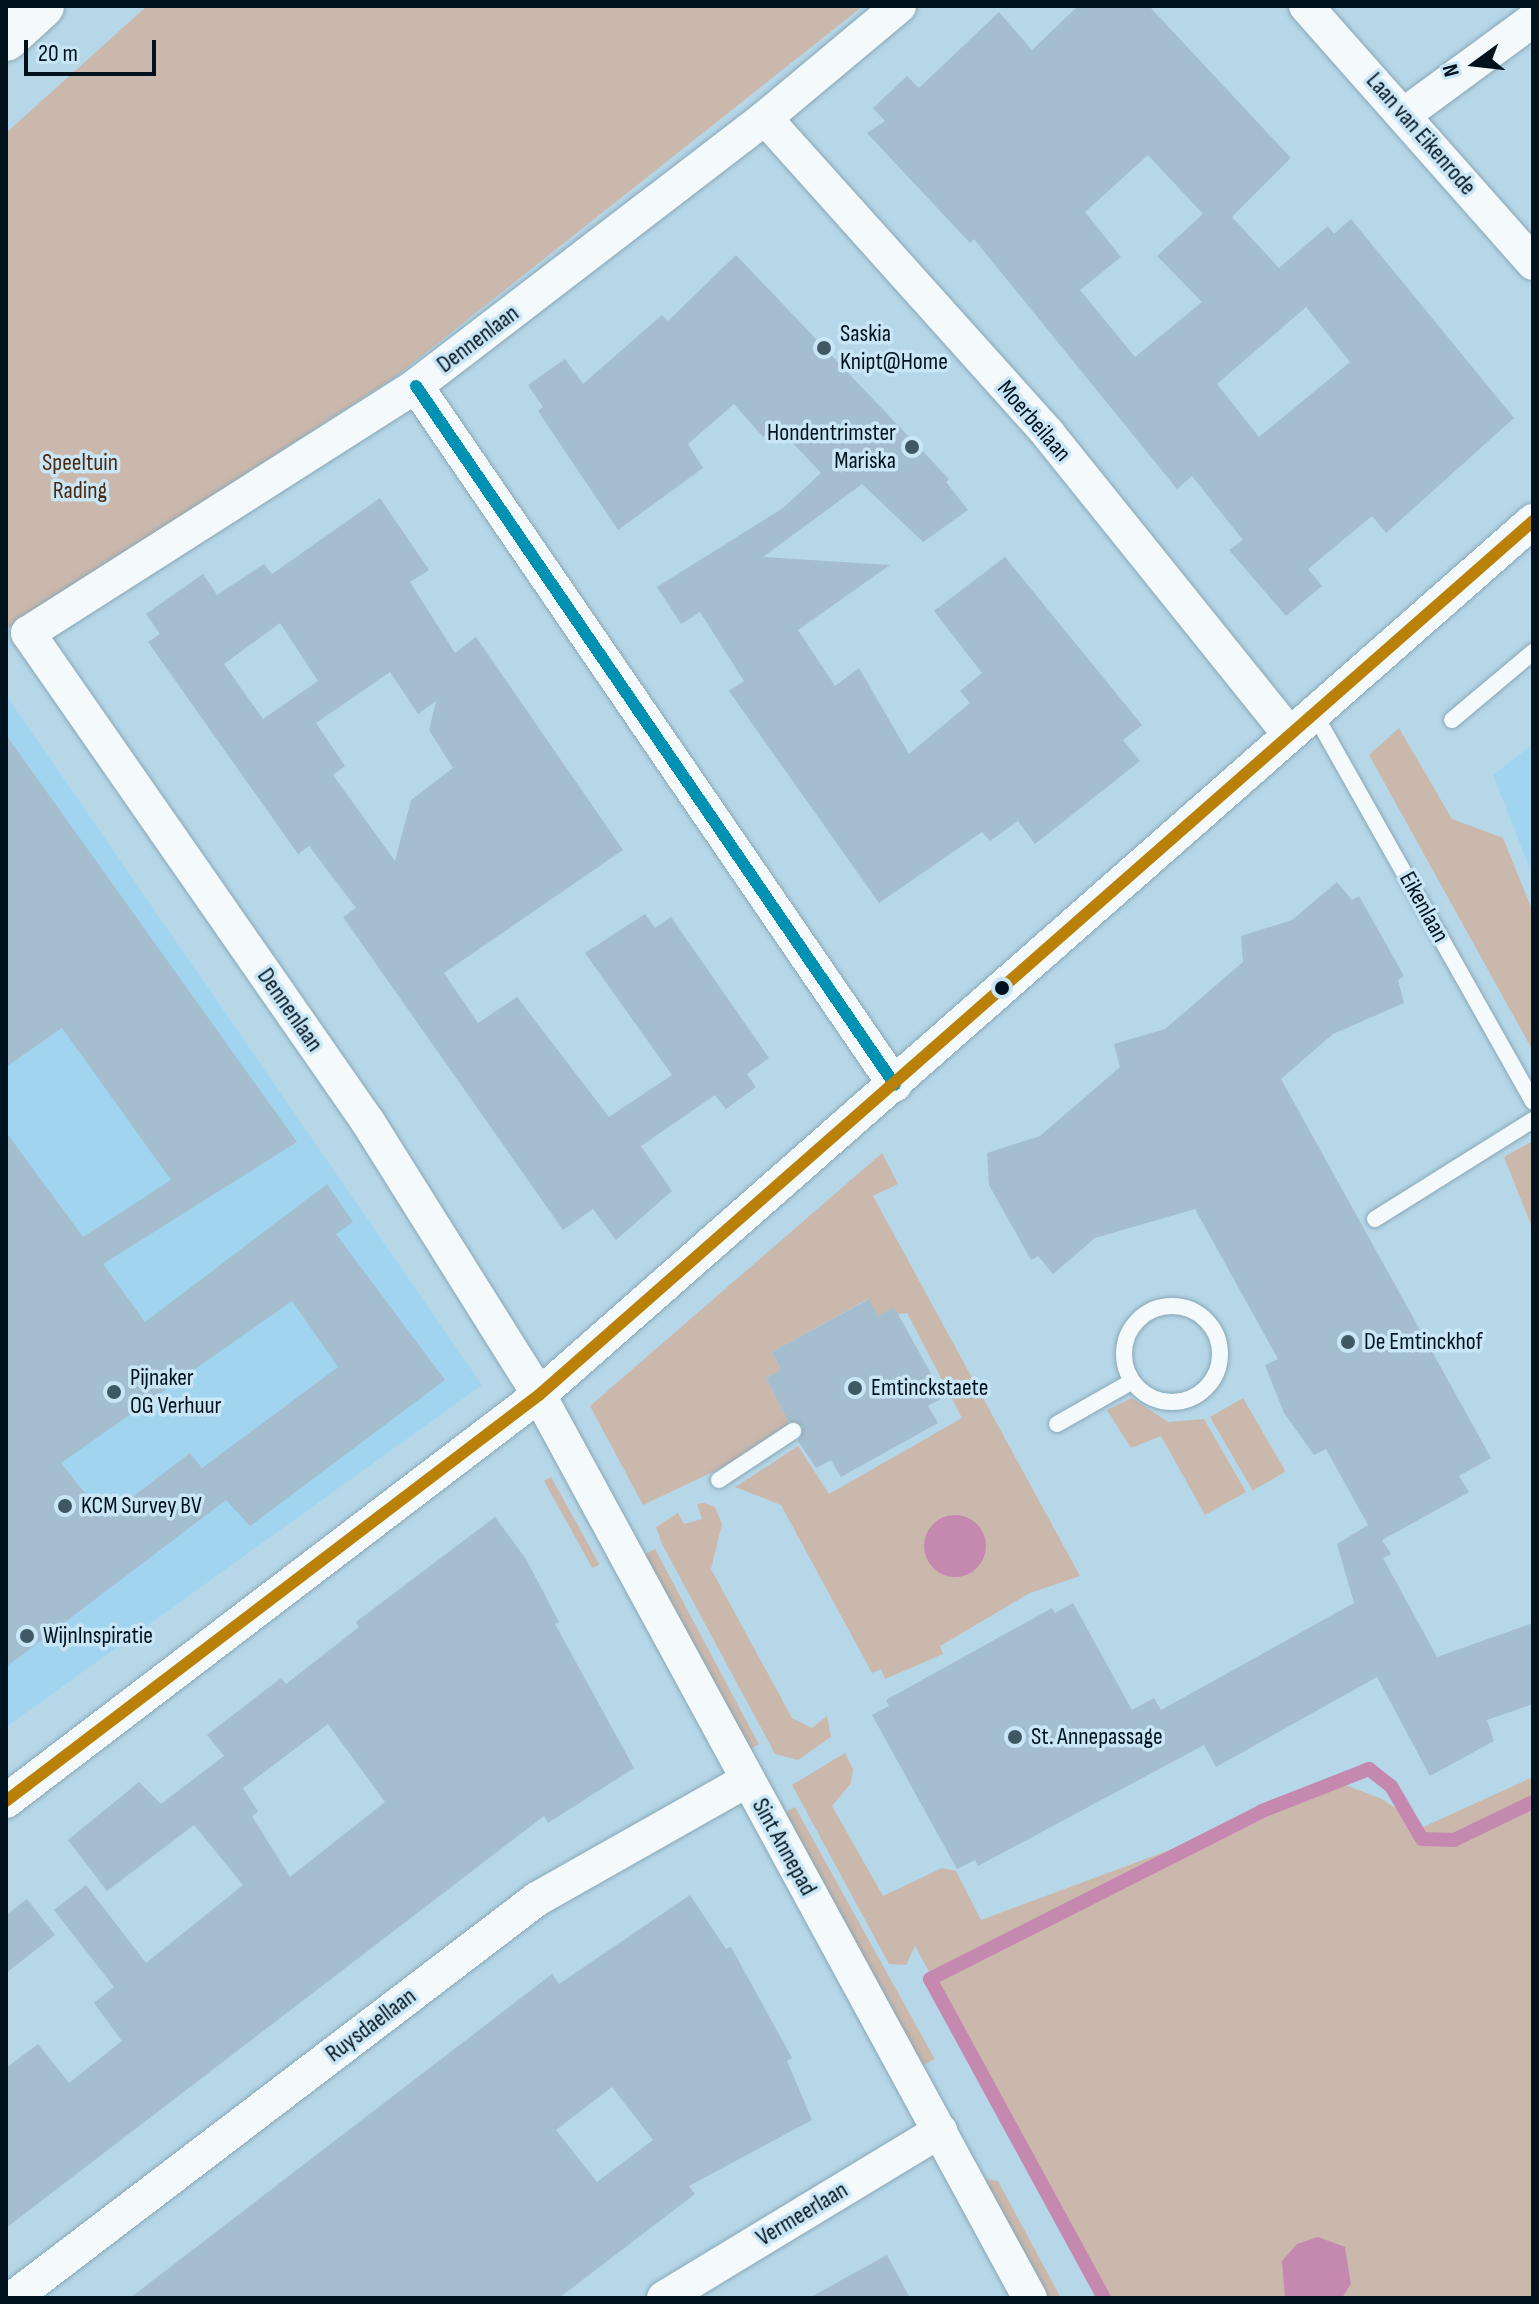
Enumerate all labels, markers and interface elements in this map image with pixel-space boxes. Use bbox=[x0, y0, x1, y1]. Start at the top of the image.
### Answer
scale bar bbox=[28, 24, 160, 74]
north arrow bbox=[1435, 24, 1515, 104]
text: 20 m bbox=[38, 39, 78, 68]
text: N bbox=[1437, 61, 1466, 80]
street label: Laan van Eikenrode bbox=[1360, 67, 1482, 201]
street label: Dennenlaan bbox=[431, 299, 525, 379]
place label: Saskia Knipt@Home bbox=[840, 320, 948, 376]
marker: Saskia Knipt@Home bbox=[815, 339, 833, 357]
street label: Moerbeilaan bbox=[991, 375, 1077, 467]
place label: Hondentrimster Mariska bbox=[767, 419, 896, 475]
marker: Hondentrimster Mariska bbox=[903, 438, 921, 456]
park label: Speeltuin Rading bbox=[42, 449, 118, 505]
street label: Eikenlaan bbox=[1393, 867, 1455, 947]
street label: Dennenlaan bbox=[251, 963, 329, 1057]
unlabelled marker bbox=[994, 980, 1010, 996]
place label: De Emtinckhof bbox=[1364, 1328, 1483, 1356]
marker: De Emtinckhof bbox=[1339, 1333, 1357, 1351]
place label: Pijnaker OG Verhuur bbox=[130, 1364, 221, 1420]
place label: Emtinckstaete bbox=[871, 1374, 988, 1402]
marker: Emtinckstaete bbox=[846, 1379, 864, 1397]
marker: Pijnaker OG Verhuur bbox=[105, 1383, 123, 1401]
place label: KCM Survey BV bbox=[81, 1492, 202, 1520]
marker: KCM Survey BV bbox=[56, 1497, 74, 1515]
place label: WijnInspiratie bbox=[43, 1622, 153, 1650]
marker: WijnInspiratie bbox=[18, 1627, 36, 1645]
place label: St. Annepassage bbox=[1031, 1723, 1163, 1751]
marker: St. Annepassage bbox=[1006, 1728, 1024, 1746]
street label: Sint Annepad bbox=[746, 1793, 822, 1901]
street label: Ruysdaellaan bbox=[320, 1982, 422, 2068]
street label: Vermeerlaan bbox=[751, 2176, 853, 2252]

